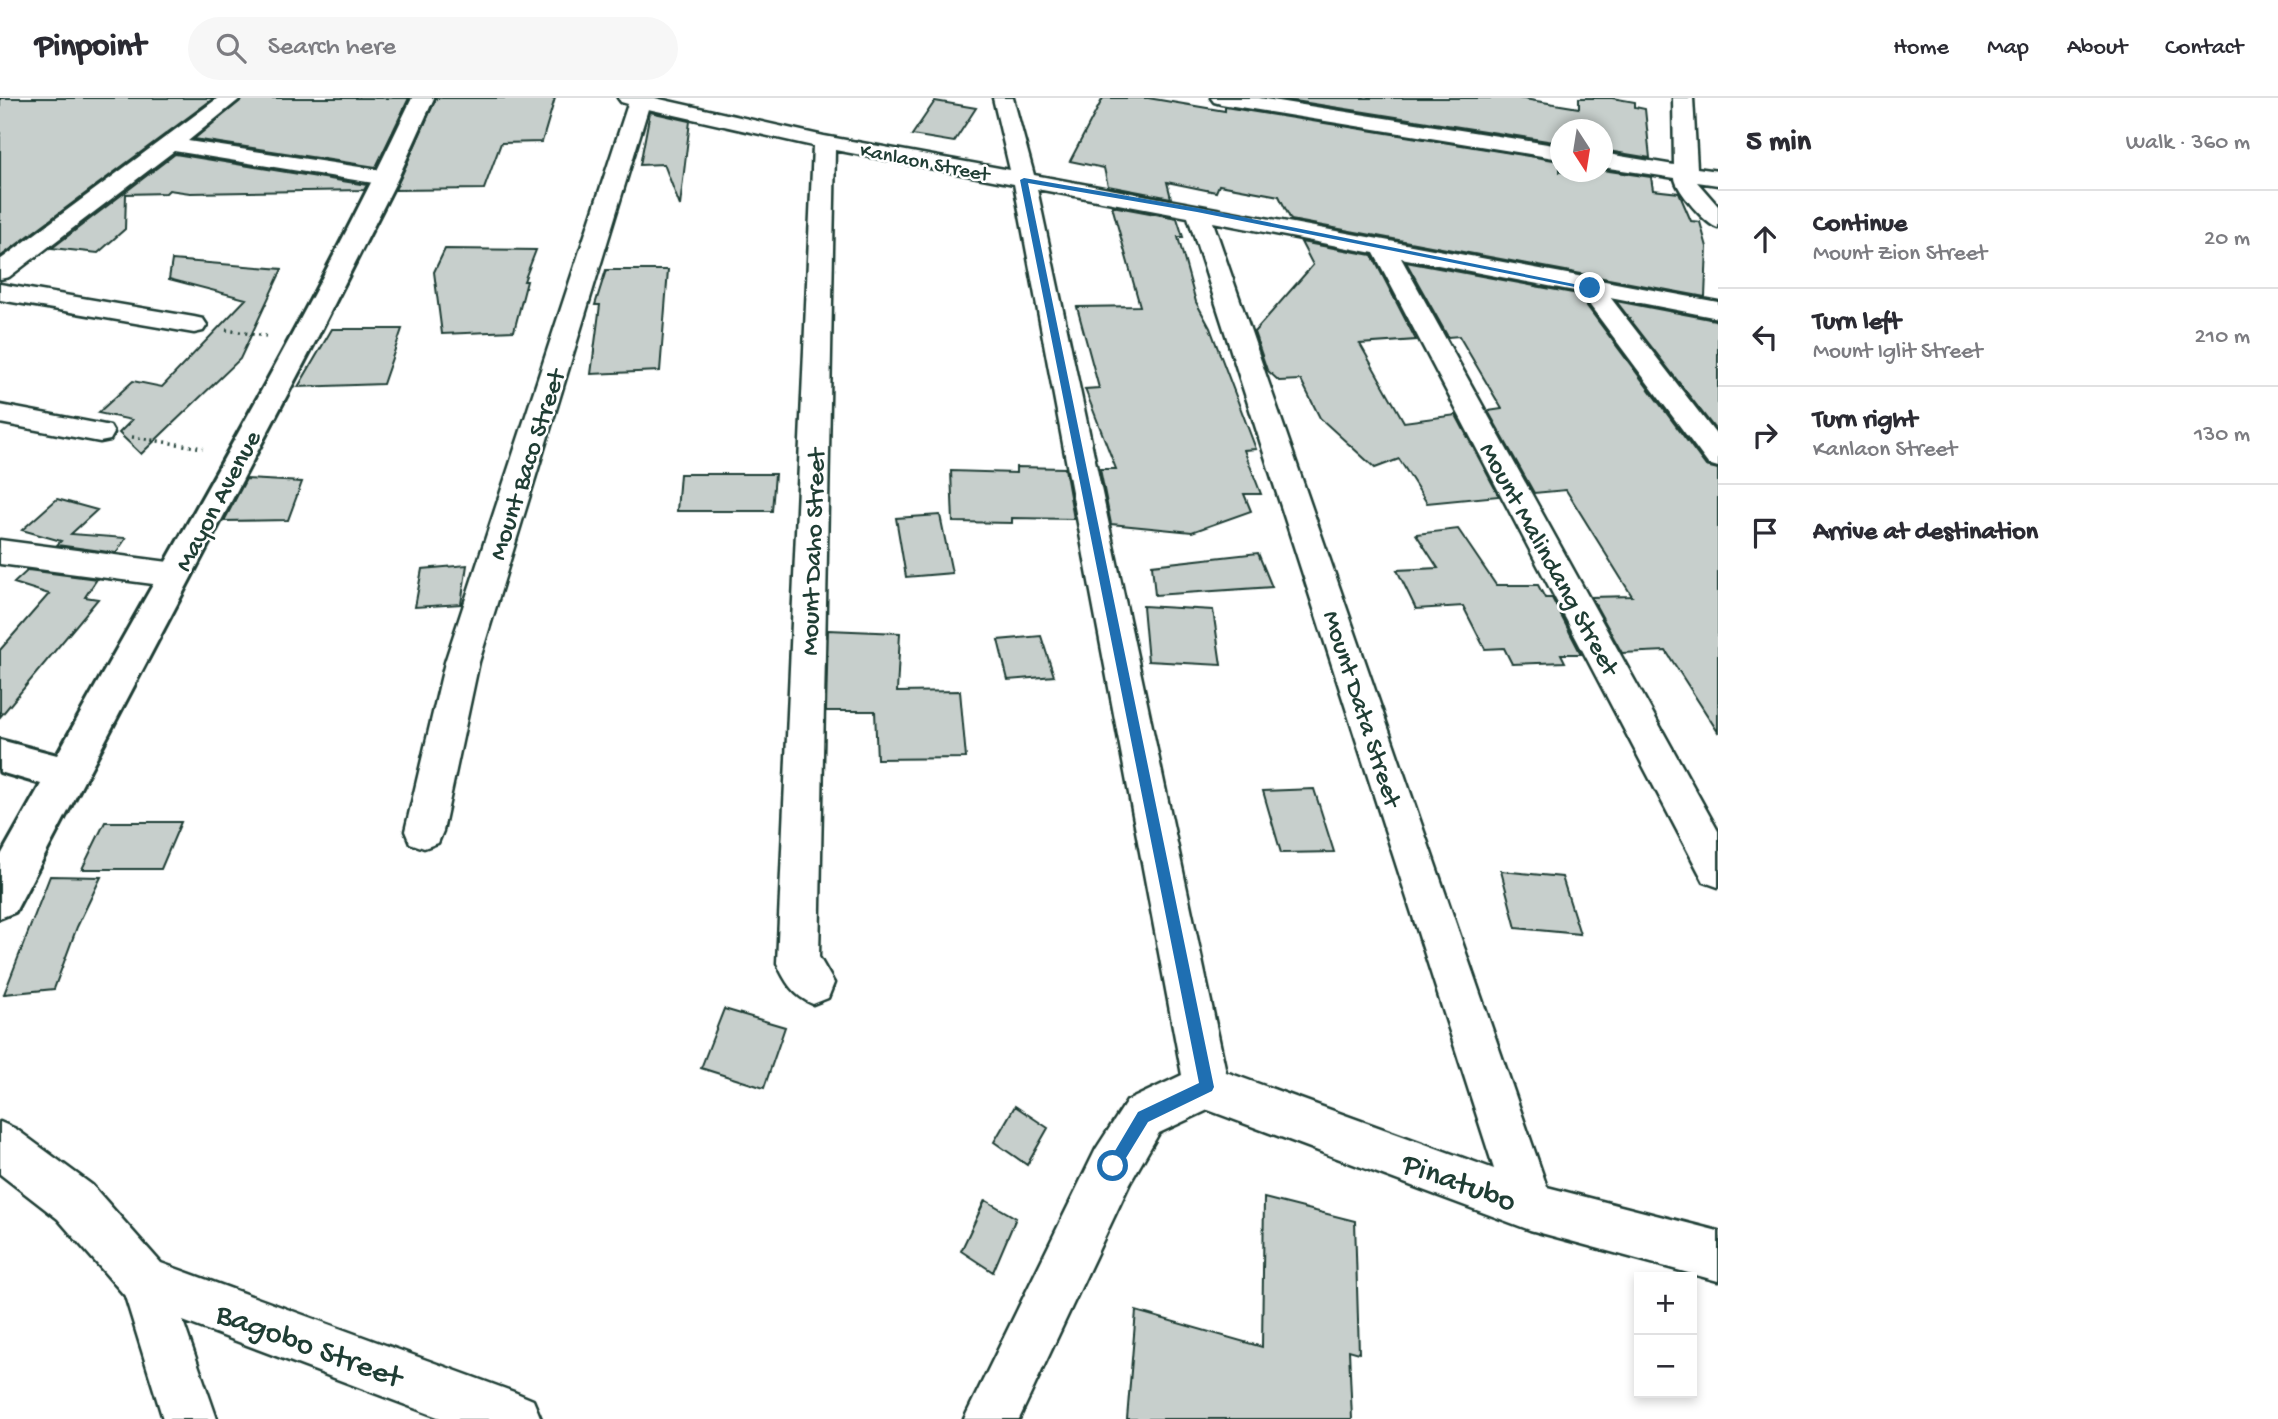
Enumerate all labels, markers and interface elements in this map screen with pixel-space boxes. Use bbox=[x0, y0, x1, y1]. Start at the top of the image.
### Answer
search box bbox=[188, 17, 678, 80]
text: Pinpoint bbox=[35, 29, 146, 67]
icon: search bbox=[212, 29, 250, 67]
text: Search here bbox=[268, 33, 396, 64]
text: Home bbox=[1893, 34, 1949, 63]
text: Map bbox=[1987, 34, 2029, 63]
text: About bbox=[2067, 34, 2127, 63]
text: Contact bbox=[2165, 34, 2243, 63]
north arrow bbox=[1550, 119, 1613, 182]
text: 5 min bbox=[1746, 126, 1811, 161]
text: Walk · 360 m bbox=[2126, 130, 2250, 157]
street label: Kanlaon Street bbox=[857, 140, 994, 190]
text: Continue bbox=[1813, 210, 1907, 241]
icon: ahead bbox=[1746, 220, 1784, 258]
text: 20 m bbox=[2204, 226, 2250, 253]
text: Mount Zion Street bbox=[1813, 241, 1987, 268]
route end bbox=[1574, 272, 1605, 303]
text: Turn left bbox=[1813, 308, 1901, 339]
icon: left bbox=[1746, 318, 1784, 356]
text: 210 m bbox=[2195, 324, 2250, 351]
text: Mount Iglit Street bbox=[1813, 339, 1982, 366]
street label: Mount Baco Street bbox=[484, 364, 575, 565]
text: Turn right bbox=[1813, 406, 1917, 437]
icon: right bbox=[1746, 416, 1784, 454]
text: 130 m bbox=[2194, 422, 2250, 449]
street label: Mayon Avenue bbox=[170, 426, 270, 578]
text: Kanlaon Street bbox=[1813, 437, 1957, 464]
street label: Mount Malindang Street bbox=[1470, 438, 1625, 684]
street label: Mount Daho Street bbox=[796, 446, 835, 656]
icon: arrive bbox=[1746, 514, 1784, 552]
text: Arrive at destination bbox=[1813, 518, 2038, 549]
street label: Mount Data Street bbox=[1313, 607, 1407, 814]
street label: Pinatubo bbox=[1395, 1146, 1521, 1223]
route start bbox=[1097, 1150, 1128, 1181]
map controls bbox=[1634, 1272, 1697, 1398]
button: + bbox=[1634, 1272, 1697, 1335]
street label: Bagobo Street bbox=[209, 1296, 409, 1400]
button: − bbox=[1634, 1335, 1697, 1398]

